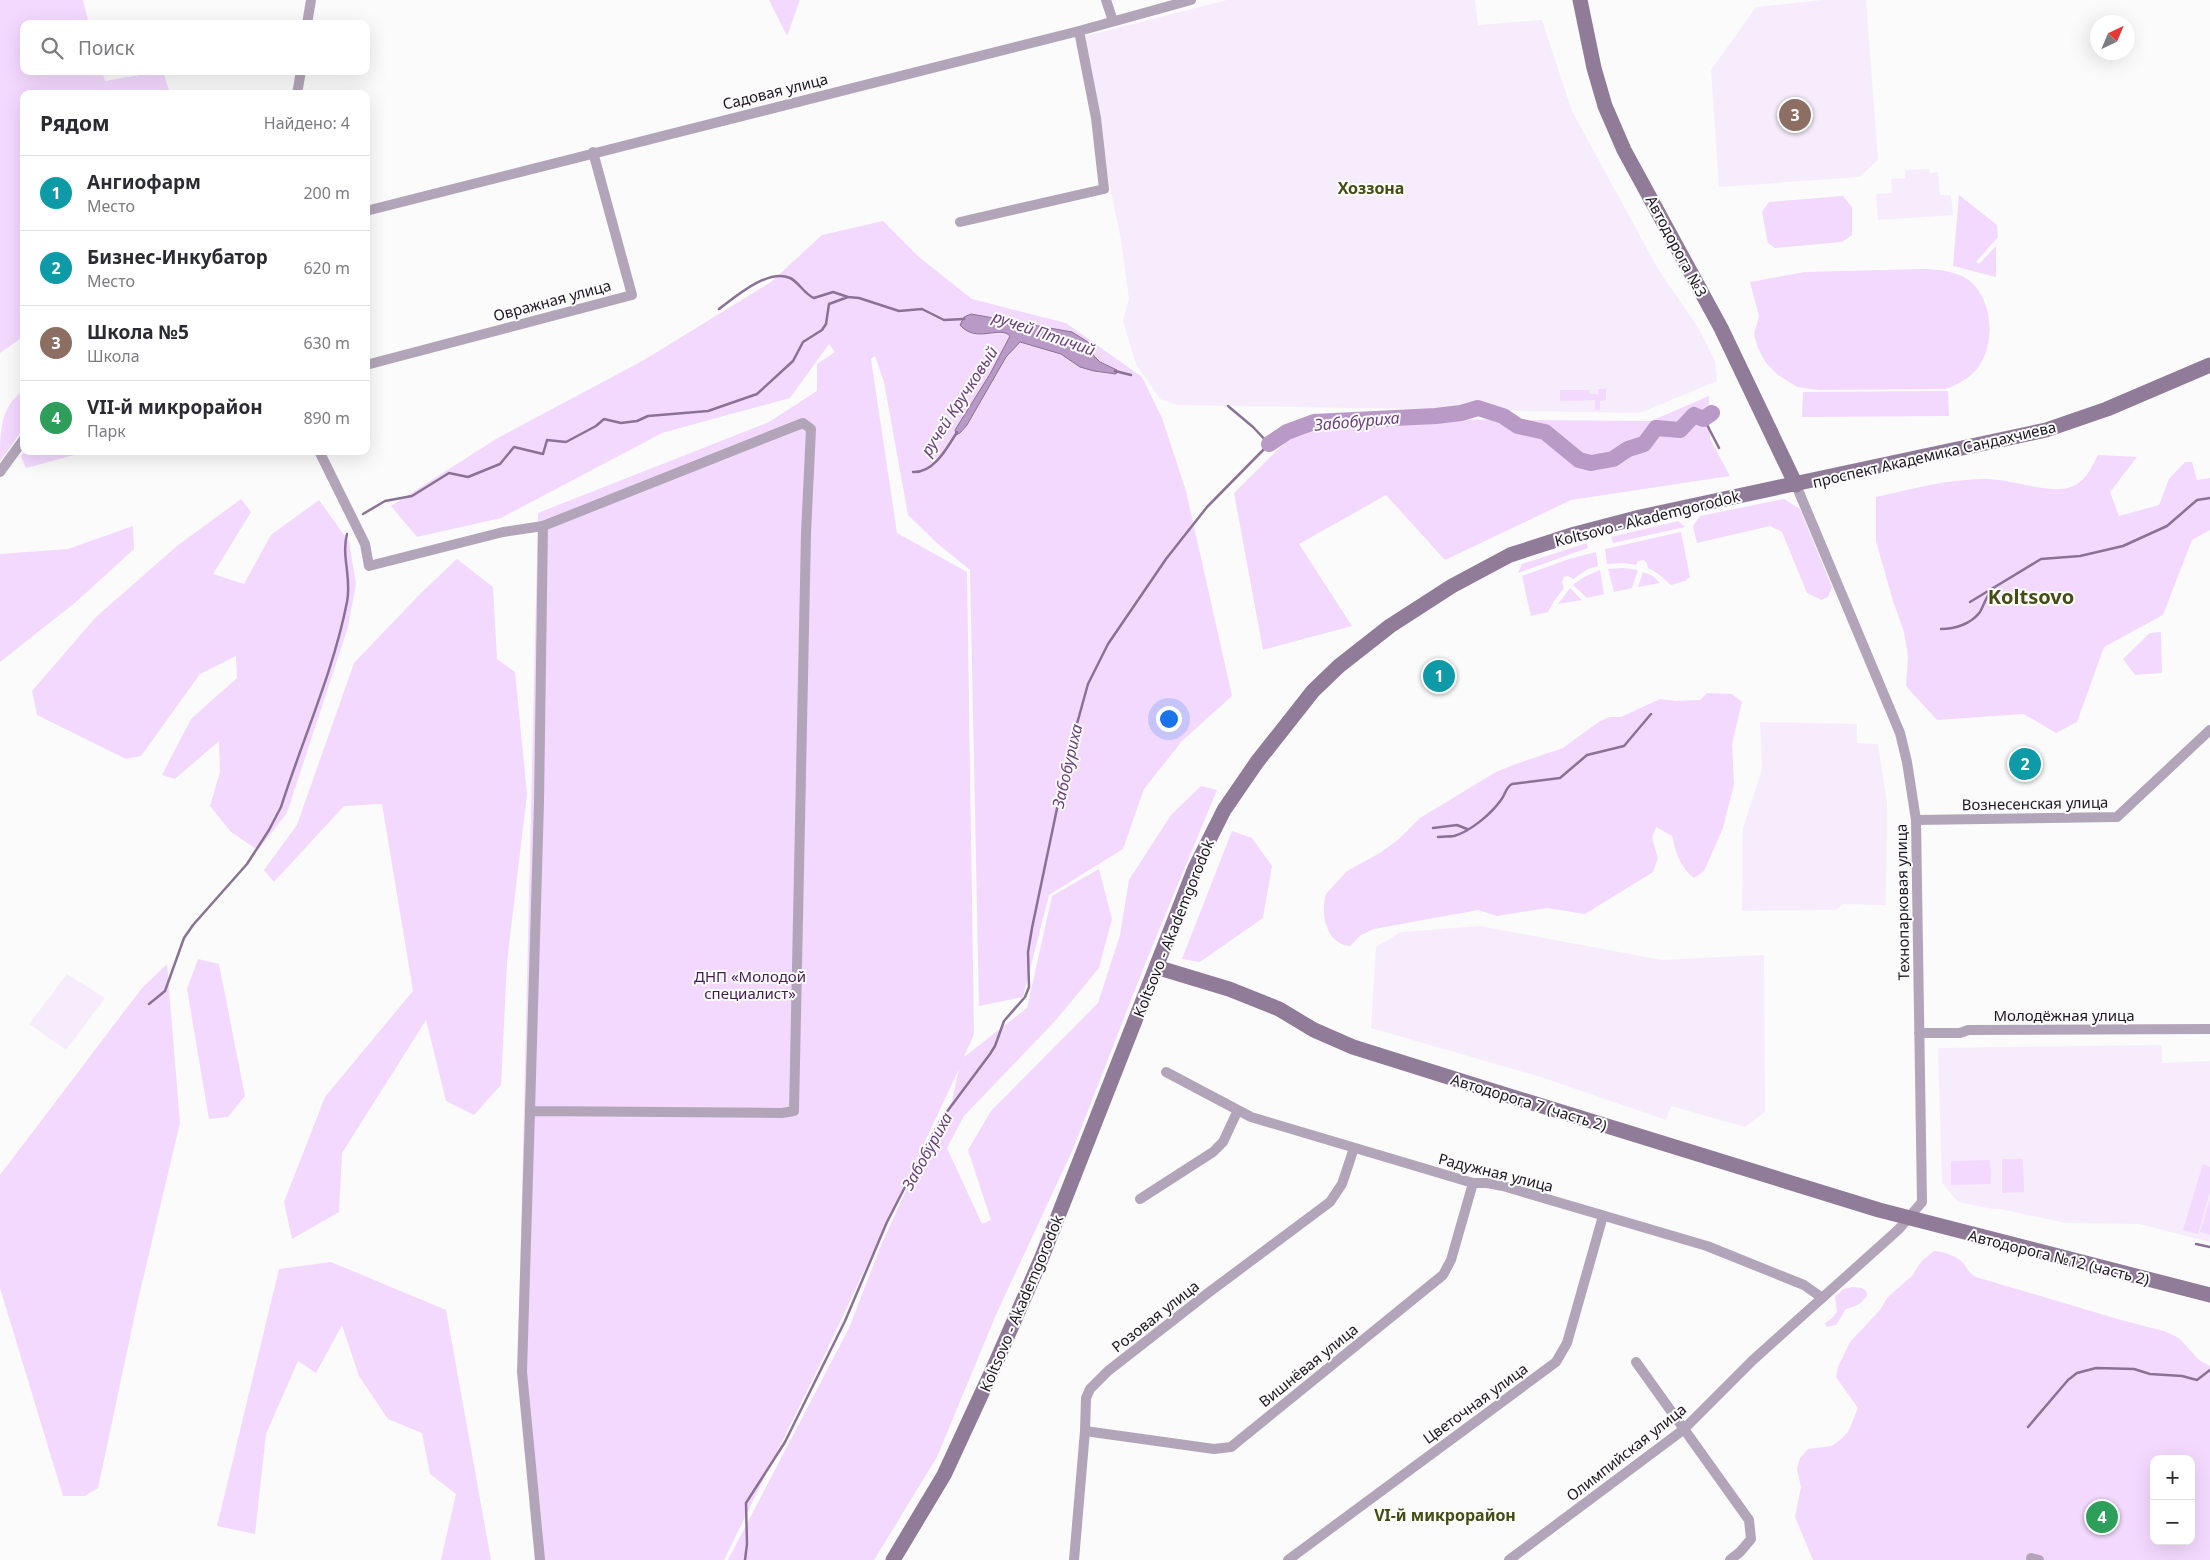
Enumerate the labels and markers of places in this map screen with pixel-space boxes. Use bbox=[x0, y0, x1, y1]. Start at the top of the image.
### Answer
pin: 3 bbox=[1779, 96, 1811, 134]
pin: 1 bbox=[1423, 657, 1455, 695]
pin: 2 bbox=[2009, 745, 2041, 783]
pin: 4 bbox=[2086, 1498, 2118, 1536]

